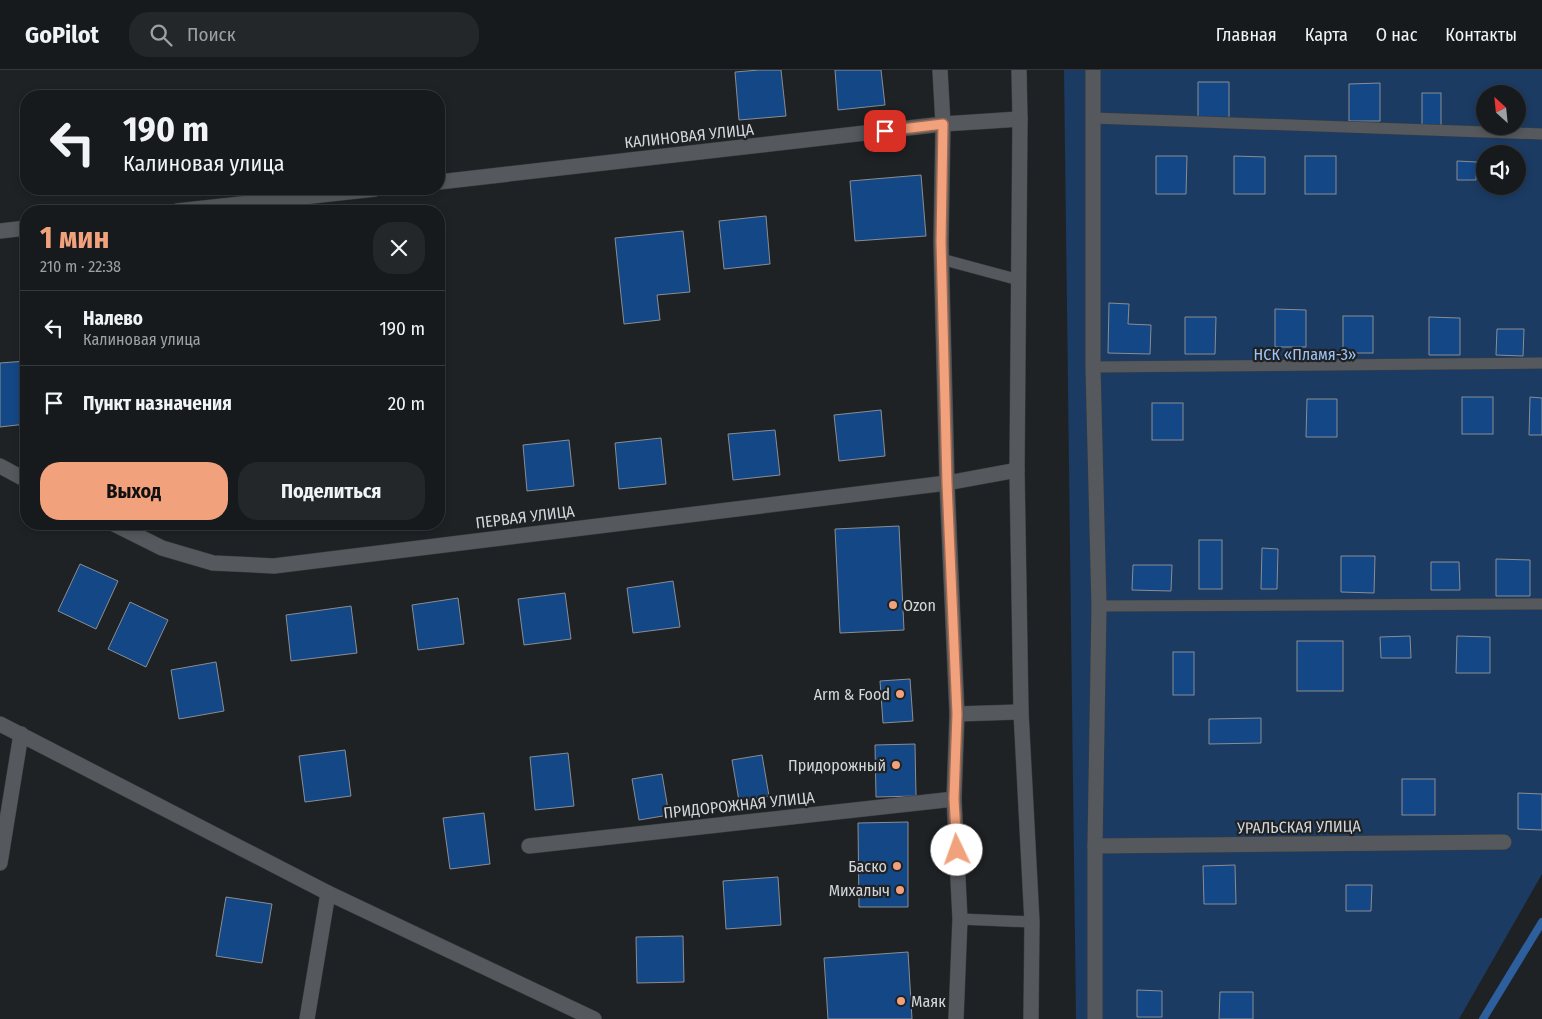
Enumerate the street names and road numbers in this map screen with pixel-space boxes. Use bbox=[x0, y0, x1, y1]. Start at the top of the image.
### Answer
street label: КАЛИНОВАЯ УЛИЦА bbox=[623, 120, 755, 152]
street label: ПЕРВАЯ УЛИЦА bbox=[474, 501, 576, 533]
street label: ПРИДОРОЖНАЯ УЛИЦА bbox=[662, 788, 816, 822]
street label: УРАЛЬСКАЯ УЛИЦА bbox=[1236, 816, 1362, 838]

